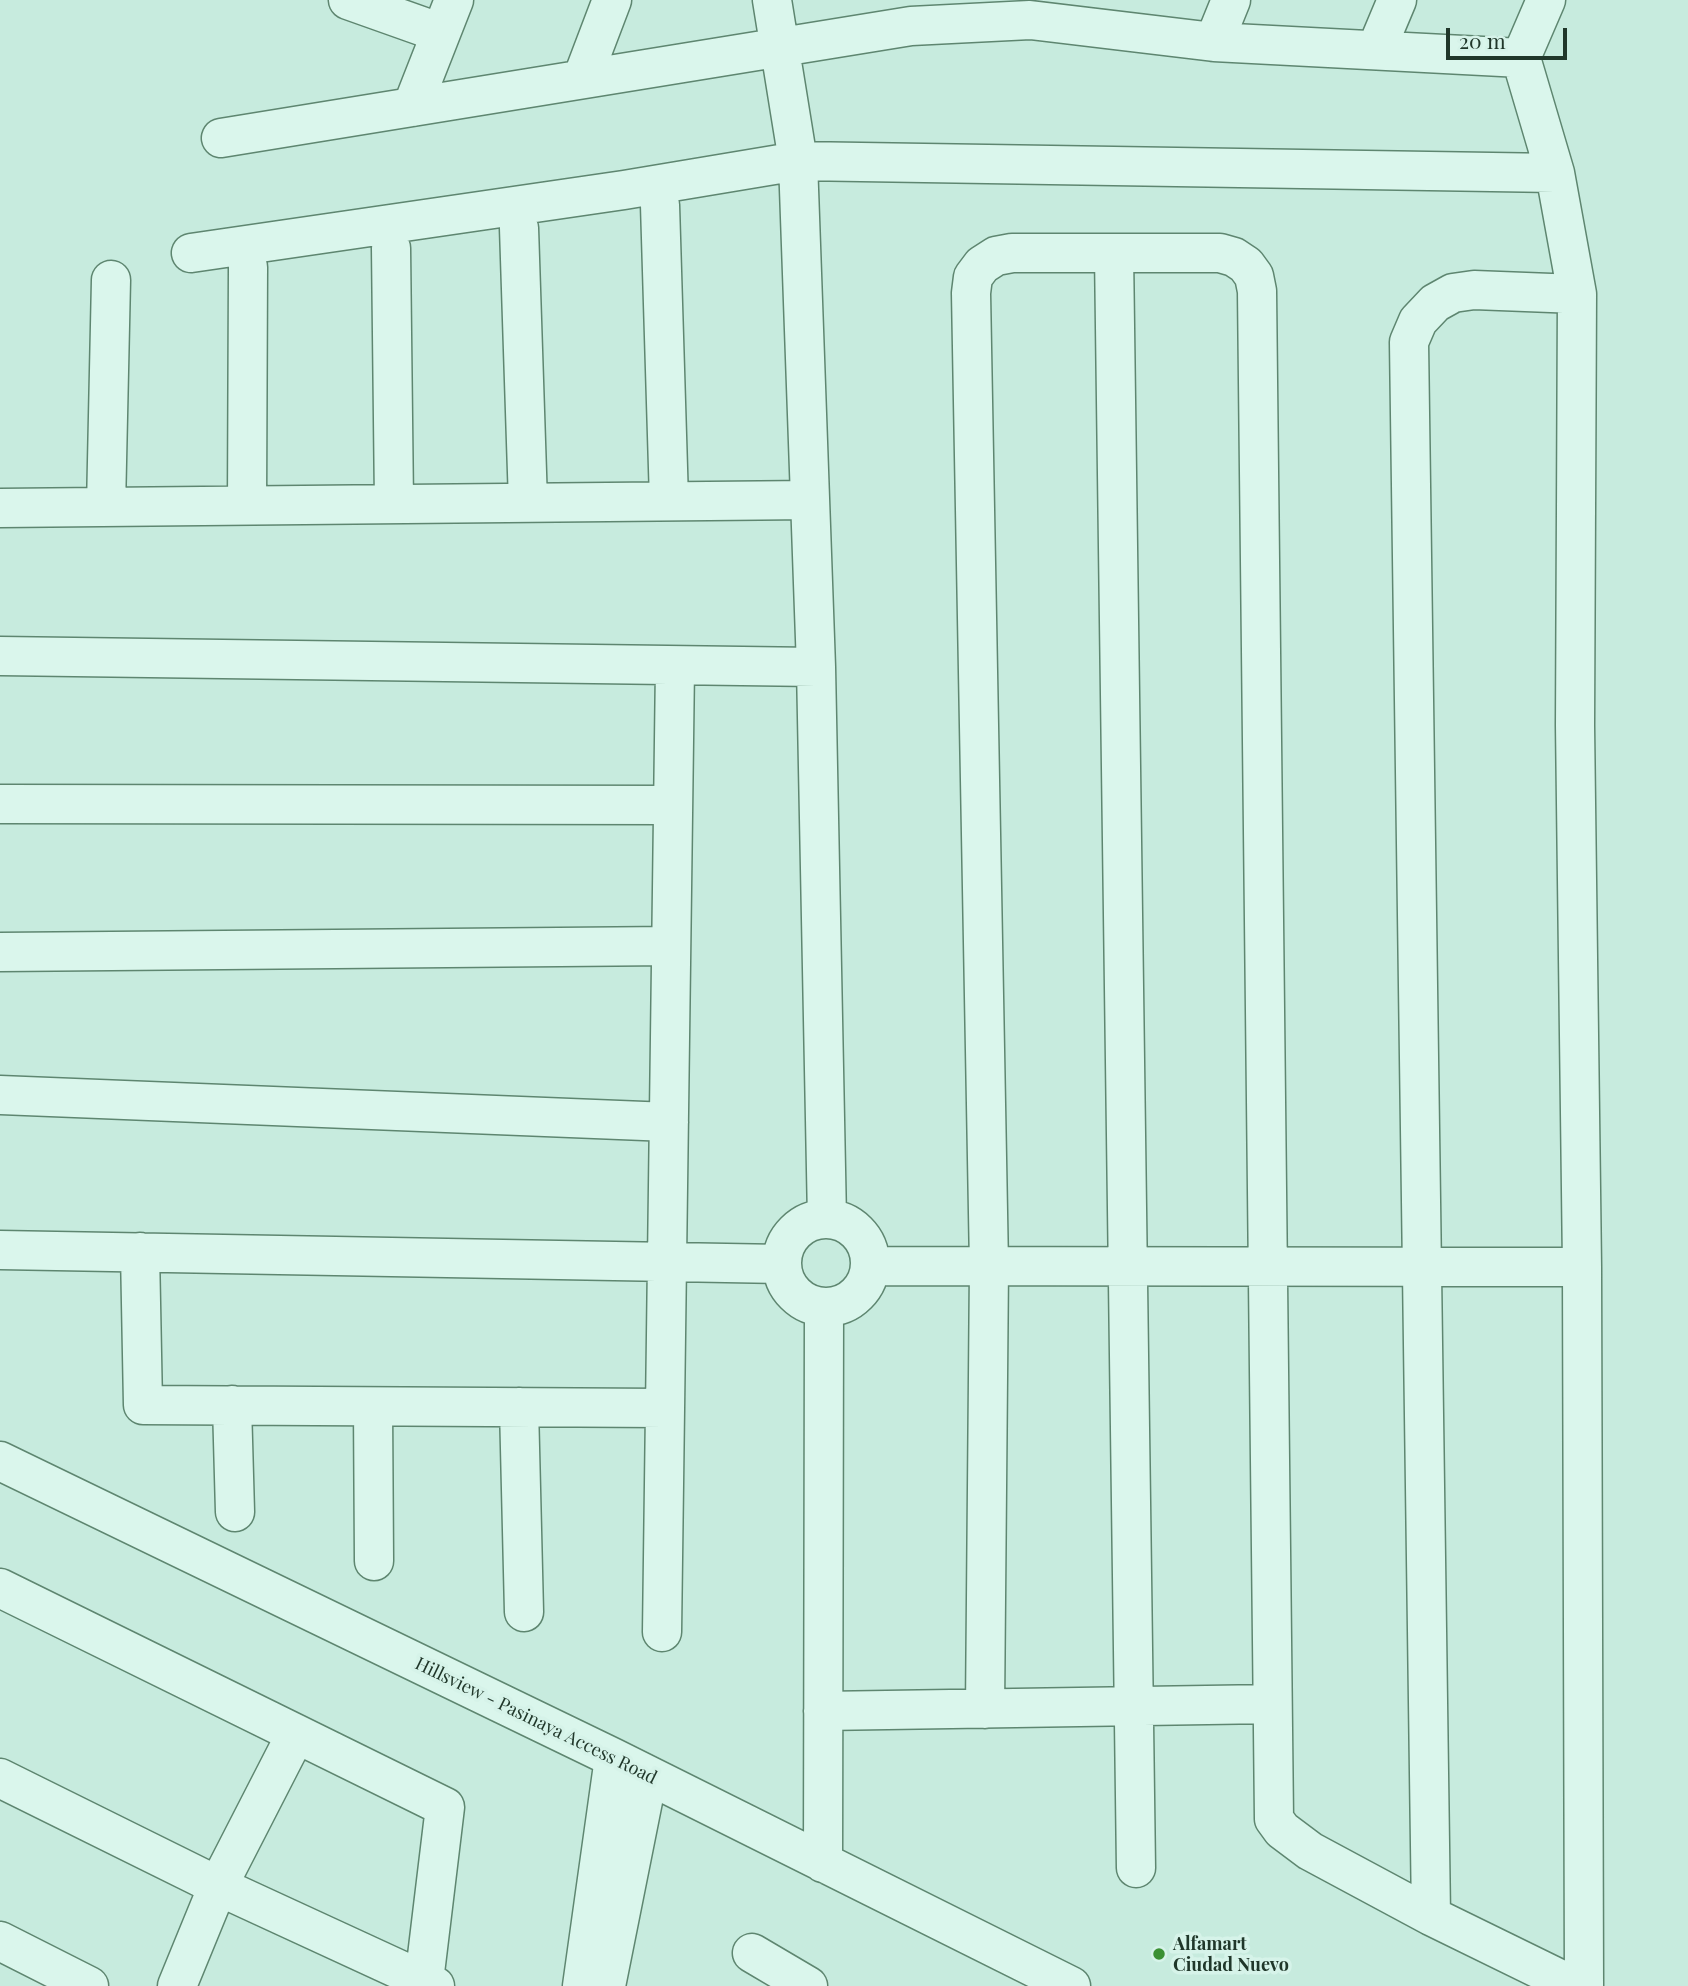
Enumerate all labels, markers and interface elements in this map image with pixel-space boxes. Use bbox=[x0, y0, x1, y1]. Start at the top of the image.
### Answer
scale bar bbox=[1450, 14, 1571, 58]
text: 20 m bbox=[1459, 26, 1506, 54]
street label: Hillsview - Pasinaya Access Road bbox=[412, 1653, 660, 1789]
place label: Alfamart Ciudad Nuevo bbox=[1173, 1933, 1289, 1976]
marker: Alfamart Ciudad Nuevo bbox=[1151, 1946, 1167, 1962]

